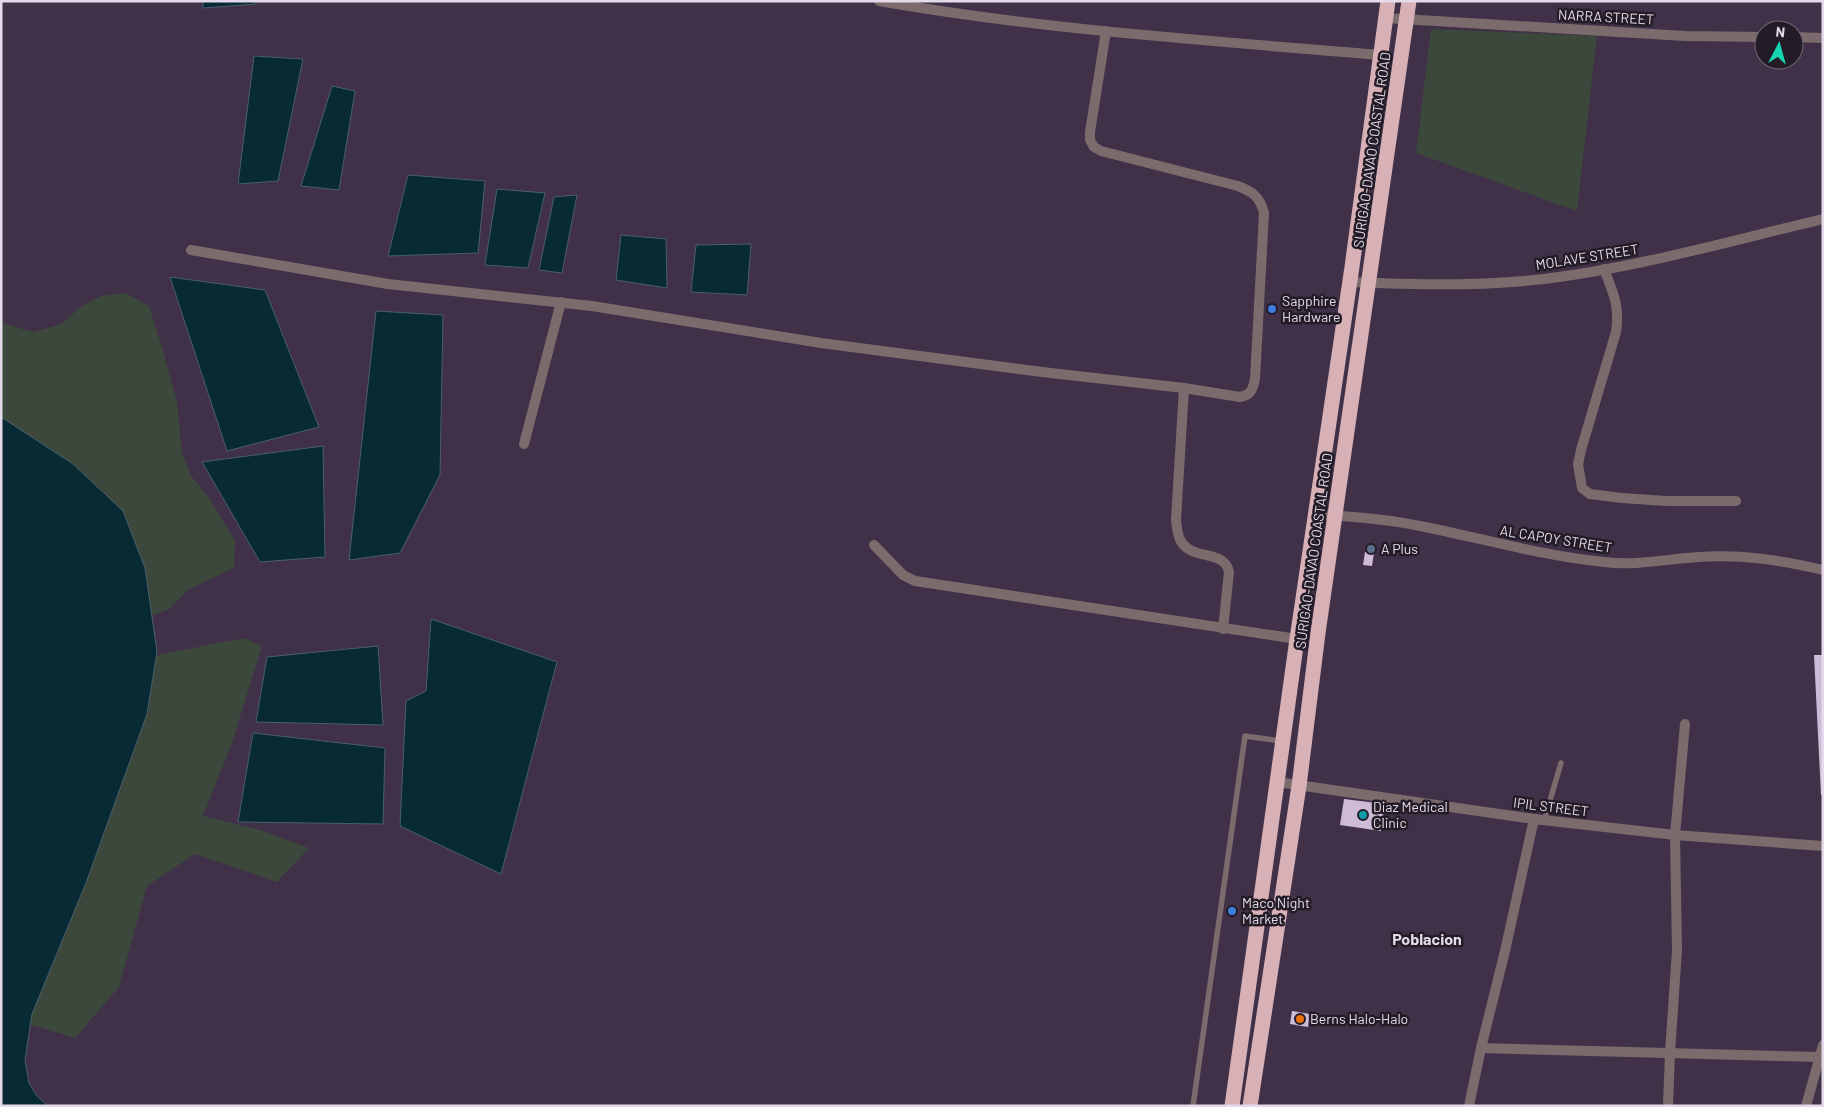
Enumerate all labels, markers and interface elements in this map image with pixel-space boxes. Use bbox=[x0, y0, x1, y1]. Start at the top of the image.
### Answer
street label: NARRA STREET bbox=[1558, 5, 1655, 28]
north arrow bbox=[1754, 20, 1804, 70]
text: N bbox=[1775, 23, 1786, 41]
street label: SURIGAO-DAVAO COASTAL ROAD bbox=[1349, 51, 1394, 249]
street label: MOLAVE STREET bbox=[1534, 240, 1640, 273]
place label: Sapphire Hardware bbox=[1282, 292, 1341, 325]
marker: Sapphire Hardware bbox=[1266, 303, 1278, 315]
street label: SURIGAO-DAVAO COASTAL ROAD bbox=[1291, 452, 1336, 650]
street label: AL CAPOY STREET bbox=[1499, 521, 1613, 556]
place label: A Plus bbox=[1381, 540, 1418, 557]
marker: A Plus bbox=[1365, 543, 1377, 555]
street label: IPIL STREET bbox=[1512, 793, 1590, 820]
place label: Diaz Medical Clinic bbox=[1373, 798, 1448, 831]
marker: Diaz Medical Clinic bbox=[1357, 809, 1369, 821]
place label: Maco Night Market bbox=[1242, 894, 1310, 927]
marker: Maco Night Market bbox=[1226, 905, 1238, 917]
district label: Poblacion bbox=[1392, 929, 1462, 948]
place label: Berns Halo-Halo bbox=[1310, 1010, 1408, 1027]
marker: Berns Halo-Halo bbox=[1294, 1013, 1306, 1025]

